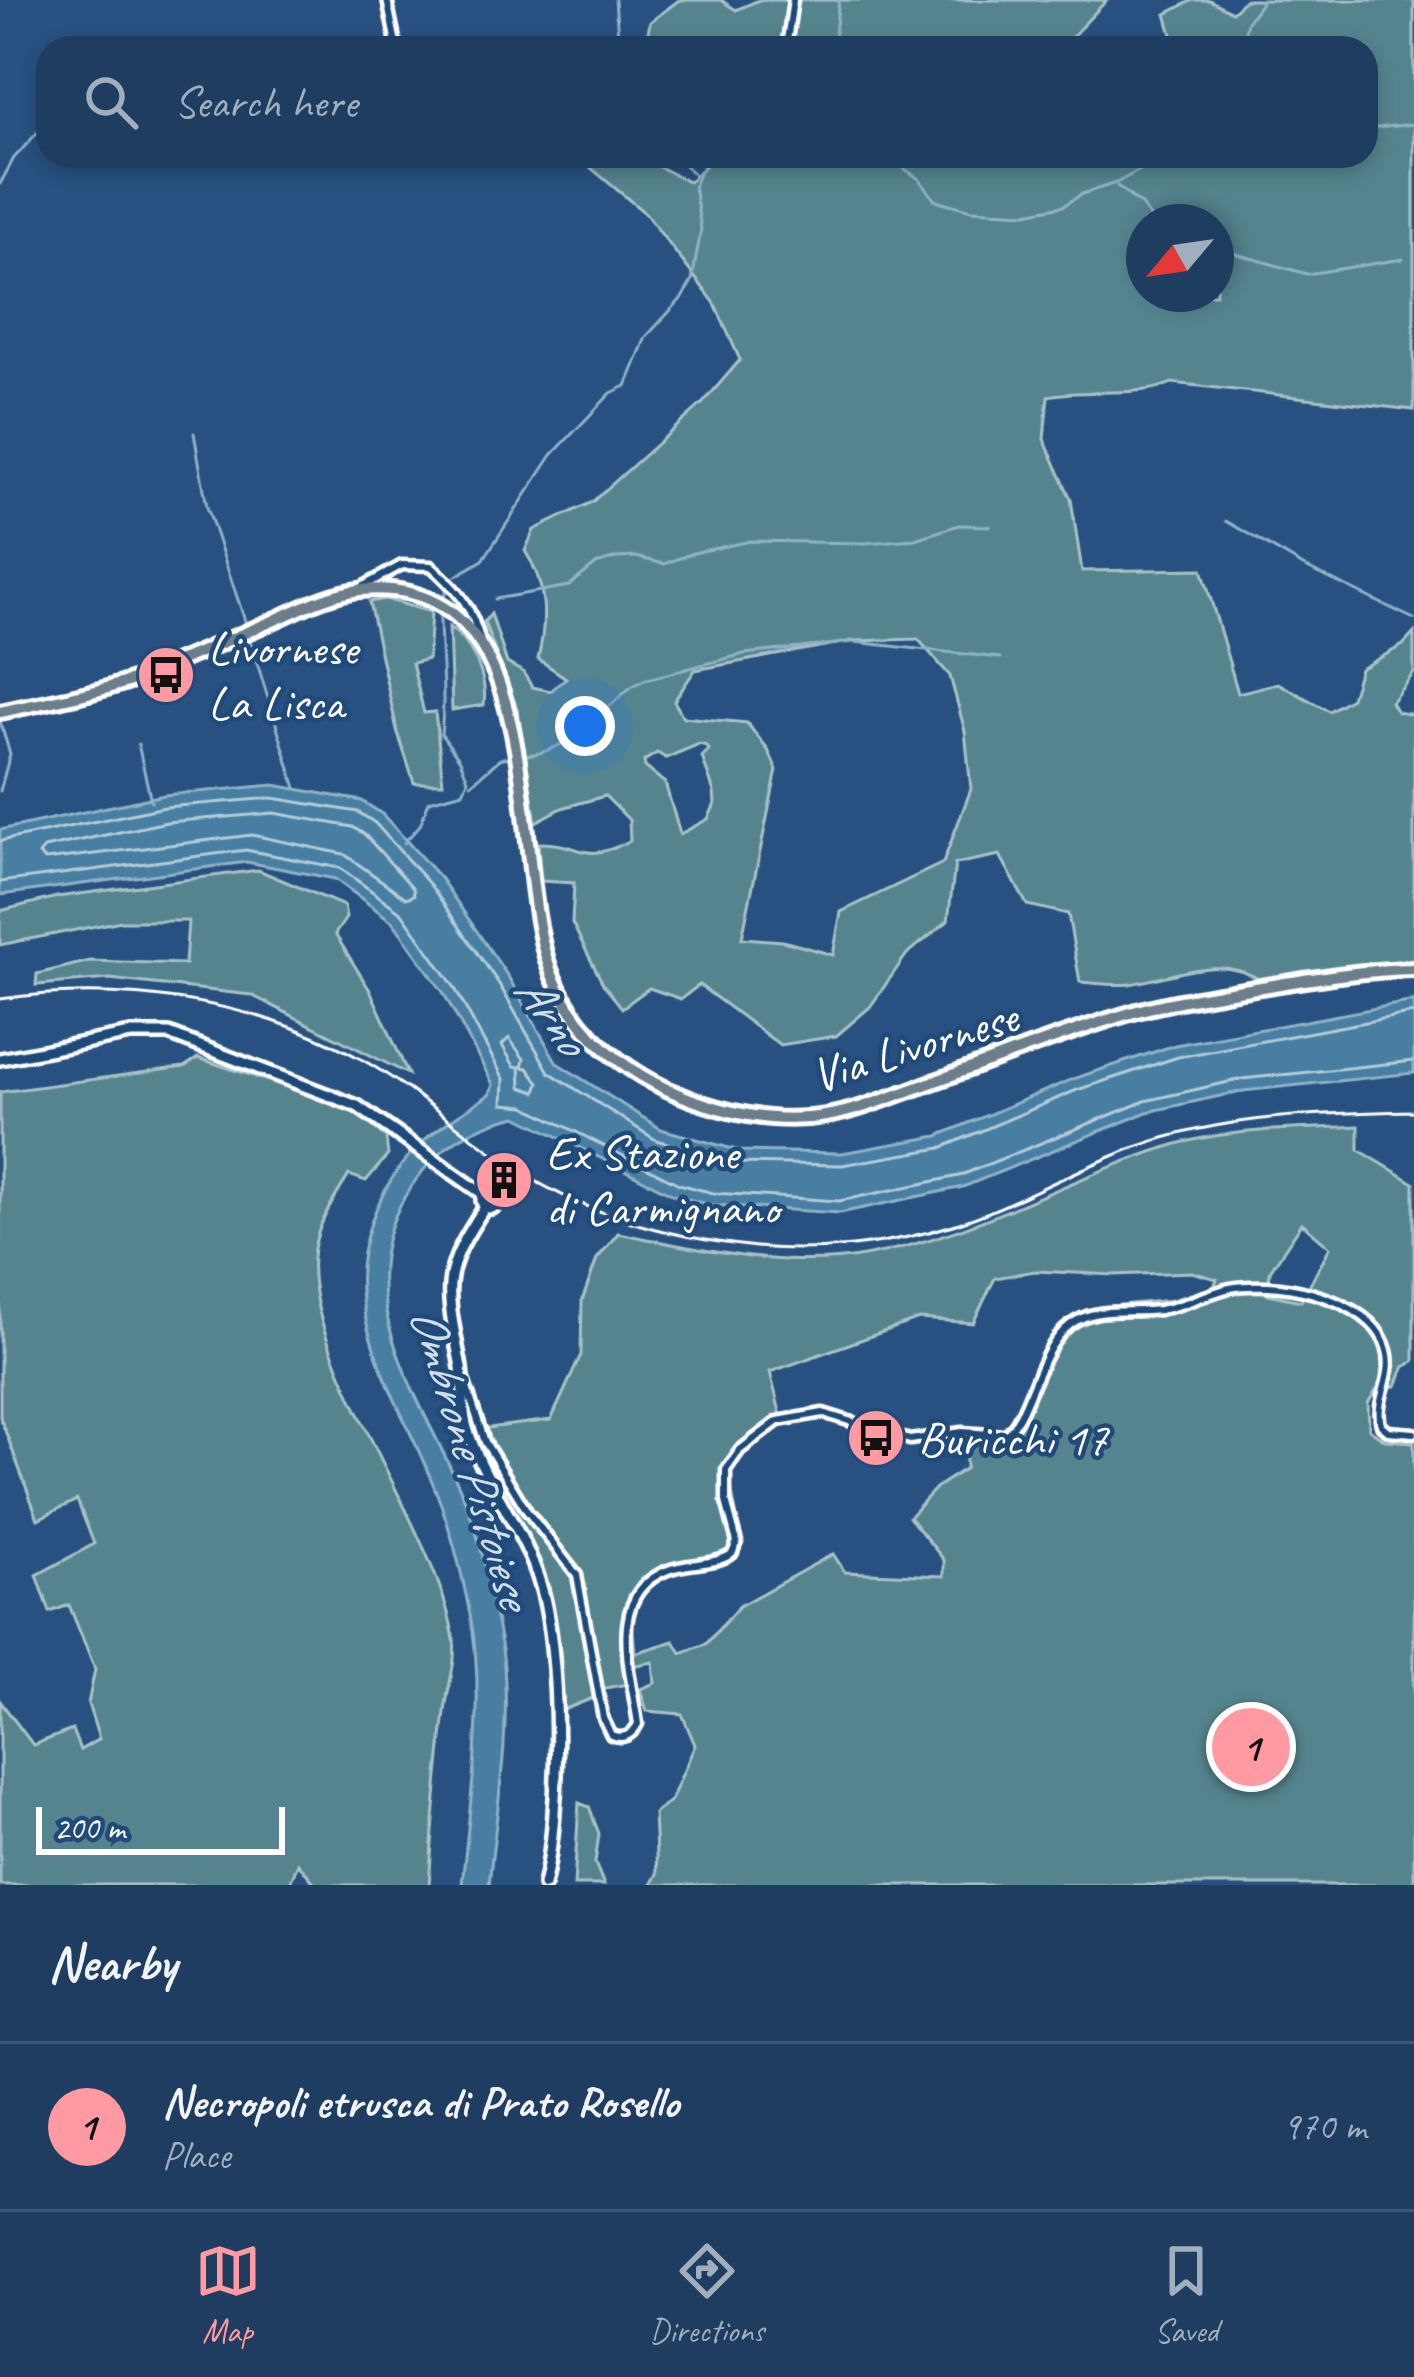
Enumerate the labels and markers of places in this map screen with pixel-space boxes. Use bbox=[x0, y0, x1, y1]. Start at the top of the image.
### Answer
place label: Livornese La Lisca bbox=[208, 618, 361, 733]
bus stop icon: Livornese La Lisca bbox=[135, 644, 197, 706]
place label: Ex Stazione di Carmignano bbox=[546, 1123, 784, 1238]
building icon: Ex Stazione di Carmignano bbox=[473, 1149, 535, 1211]
bus stop icon: Buricchi 17 bbox=[845, 1407, 907, 1469]
place label: Buricchi 17 bbox=[918, 1409, 1110, 1469]
pin: 1 bbox=[1212, 1702, 1290, 1792]

